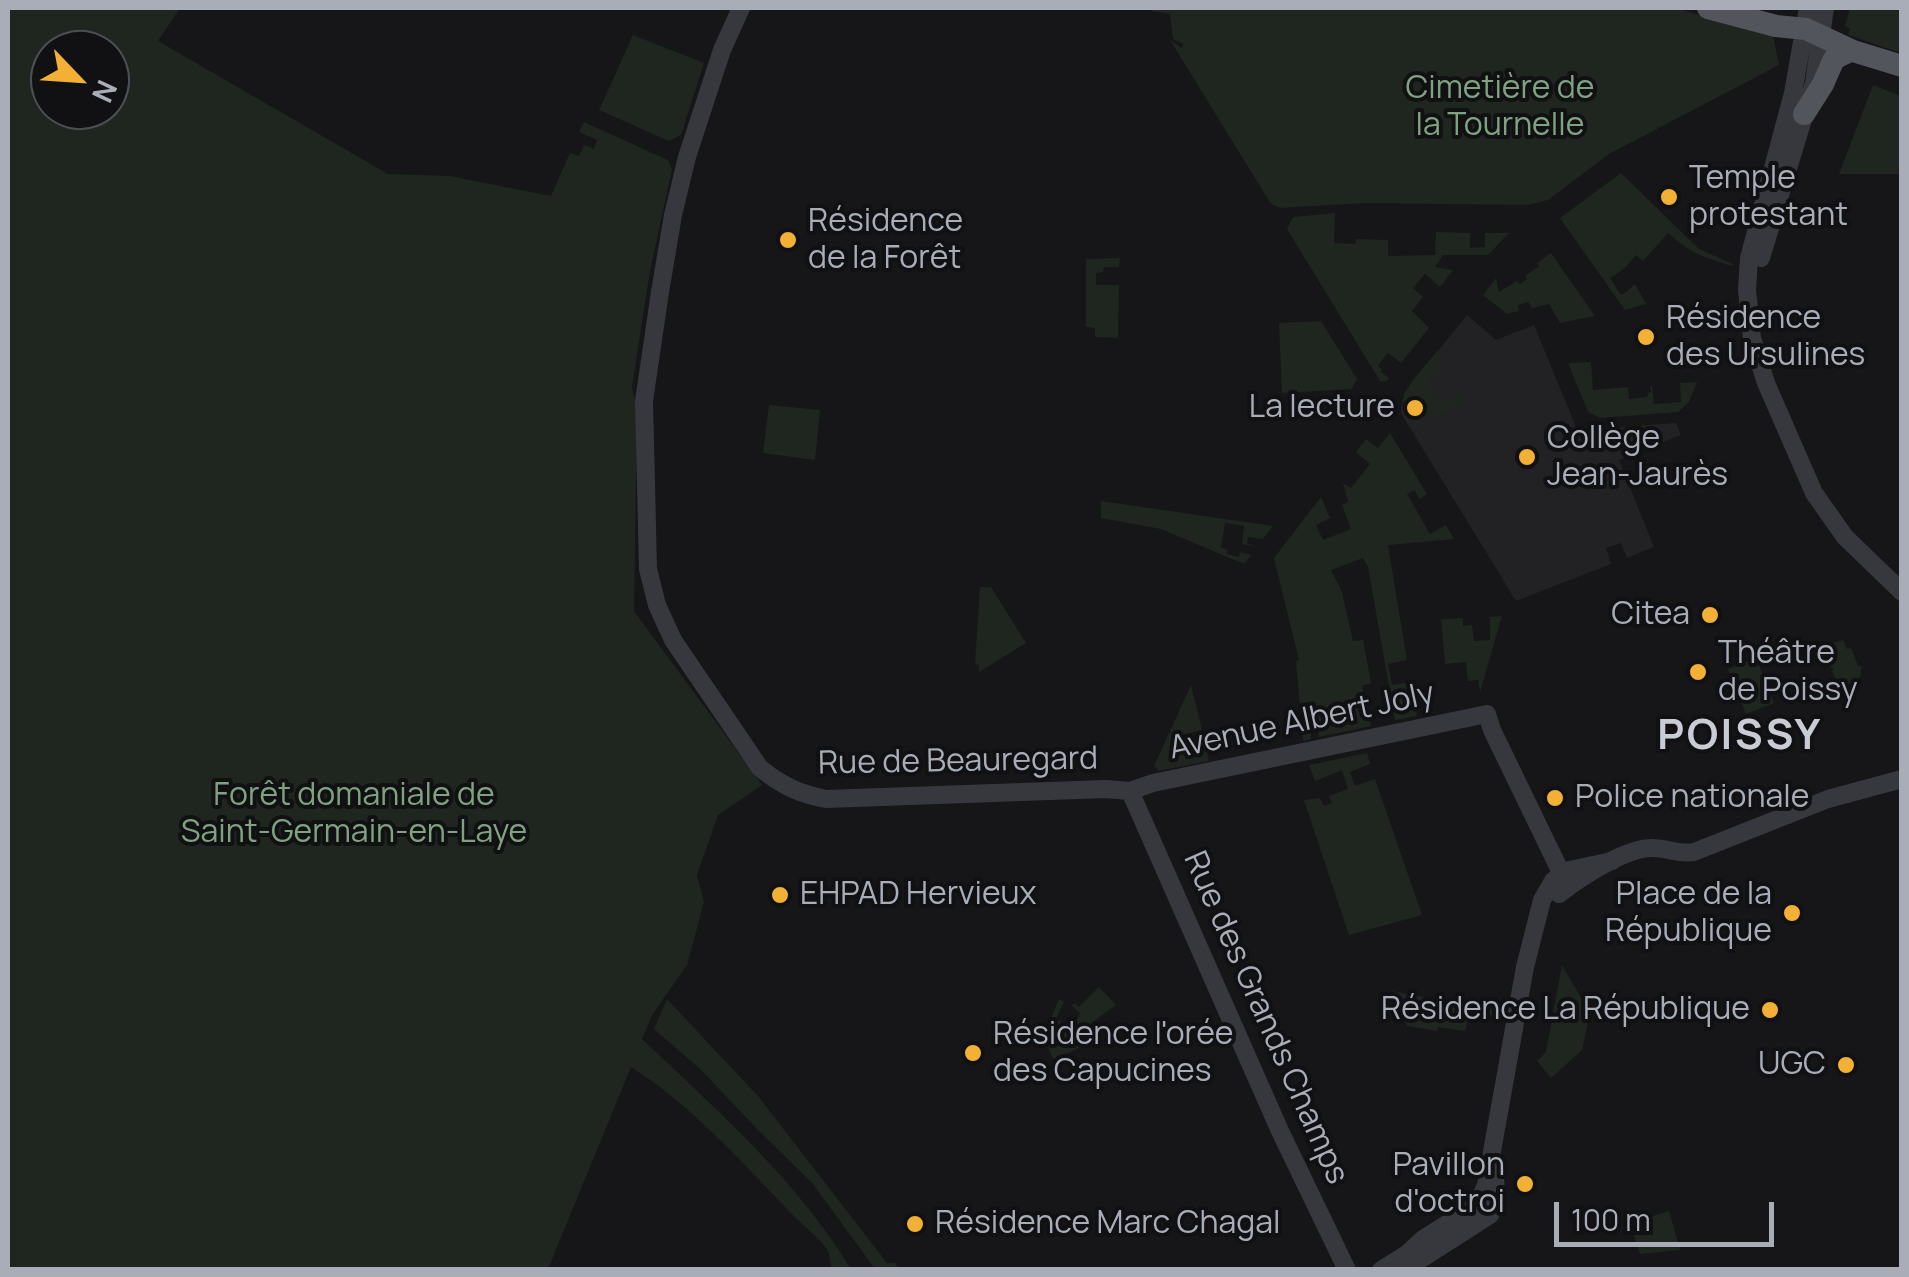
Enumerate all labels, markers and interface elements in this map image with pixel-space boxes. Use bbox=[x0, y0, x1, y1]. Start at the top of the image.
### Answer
north arrow bbox=[30, 30, 130, 130]
park label: Cimetière de la Tournelle bbox=[1405, 70, 1595, 145]
text: N bbox=[84, 75, 127, 109]
place label: Temple protestant bbox=[1689, 160, 1848, 235]
marker: Temple protestant bbox=[1658, 186, 1680, 208]
place label: Résidence de la Forêt bbox=[808, 203, 963, 278]
marker: Résidence de la Forêt bbox=[777, 229, 799, 251]
place label: Résidence des Ursulines bbox=[1666, 300, 1865, 375]
marker: Résidence des Ursulines bbox=[1635, 326, 1657, 348]
place label: La lecture bbox=[1249, 389, 1395, 427]
marker: La lecture bbox=[1404, 397, 1426, 419]
place label: Collège Jean-Jaurès bbox=[1547, 420, 1728, 495]
marker: Collège Jean-Jaurès bbox=[1516, 446, 1538, 468]
place label: Citea bbox=[1611, 596, 1690, 634]
marker: Citea bbox=[1699, 604, 1721, 626]
place label: Théâtre de Poissy bbox=[1718, 635, 1858, 710]
marker: Théâtre de Poissy bbox=[1687, 661, 1709, 683]
street label: Avenue Albert Joly bbox=[1166, 675, 1438, 769]
district label: POISSY bbox=[1657, 712, 1823, 762]
street label: Rue de Beauregard bbox=[818, 740, 1098, 784]
park label: Forêt domaniale de Saint-Germain-en-Laye bbox=[181, 777, 527, 852]
place label: Police nationale bbox=[1575, 779, 1809, 817]
marker: Police nationale bbox=[1544, 787, 1566, 809]
street label: Rue des Grands Champs bbox=[1174, 846, 1356, 1190]
place label: EHPAD Hervieux bbox=[800, 876, 1036, 914]
place label: Place de la République bbox=[1605, 876, 1772, 951]
marker: EHPAD Hervieux bbox=[769, 884, 791, 906]
marker: Place de la République bbox=[1781, 902, 1803, 924]
place label: Résidence La République bbox=[1381, 991, 1750, 1029]
marker: Résidence La République bbox=[1759, 999, 1781, 1021]
place label: Résidence l'orée des Capucines bbox=[993, 1016, 1234, 1091]
marker: Résidence l'orée des Capucines bbox=[962, 1042, 984, 1064]
place label: UGC bbox=[1758, 1046, 1826, 1084]
marker: UGC bbox=[1835, 1054, 1857, 1076]
place label: Pavillon d'octroi bbox=[1393, 1147, 1505, 1222]
marker: Pavillon d'octroi bbox=[1514, 1173, 1536, 1195]
scale bar bbox=[1559, 1182, 1779, 1244]
text: 100 m bbox=[1571, 1199, 1651, 1240]
place label: Résidence Marc Chagal bbox=[935, 1205, 1280, 1243]
marker: Résidence Marc Chagal bbox=[904, 1213, 926, 1235]

